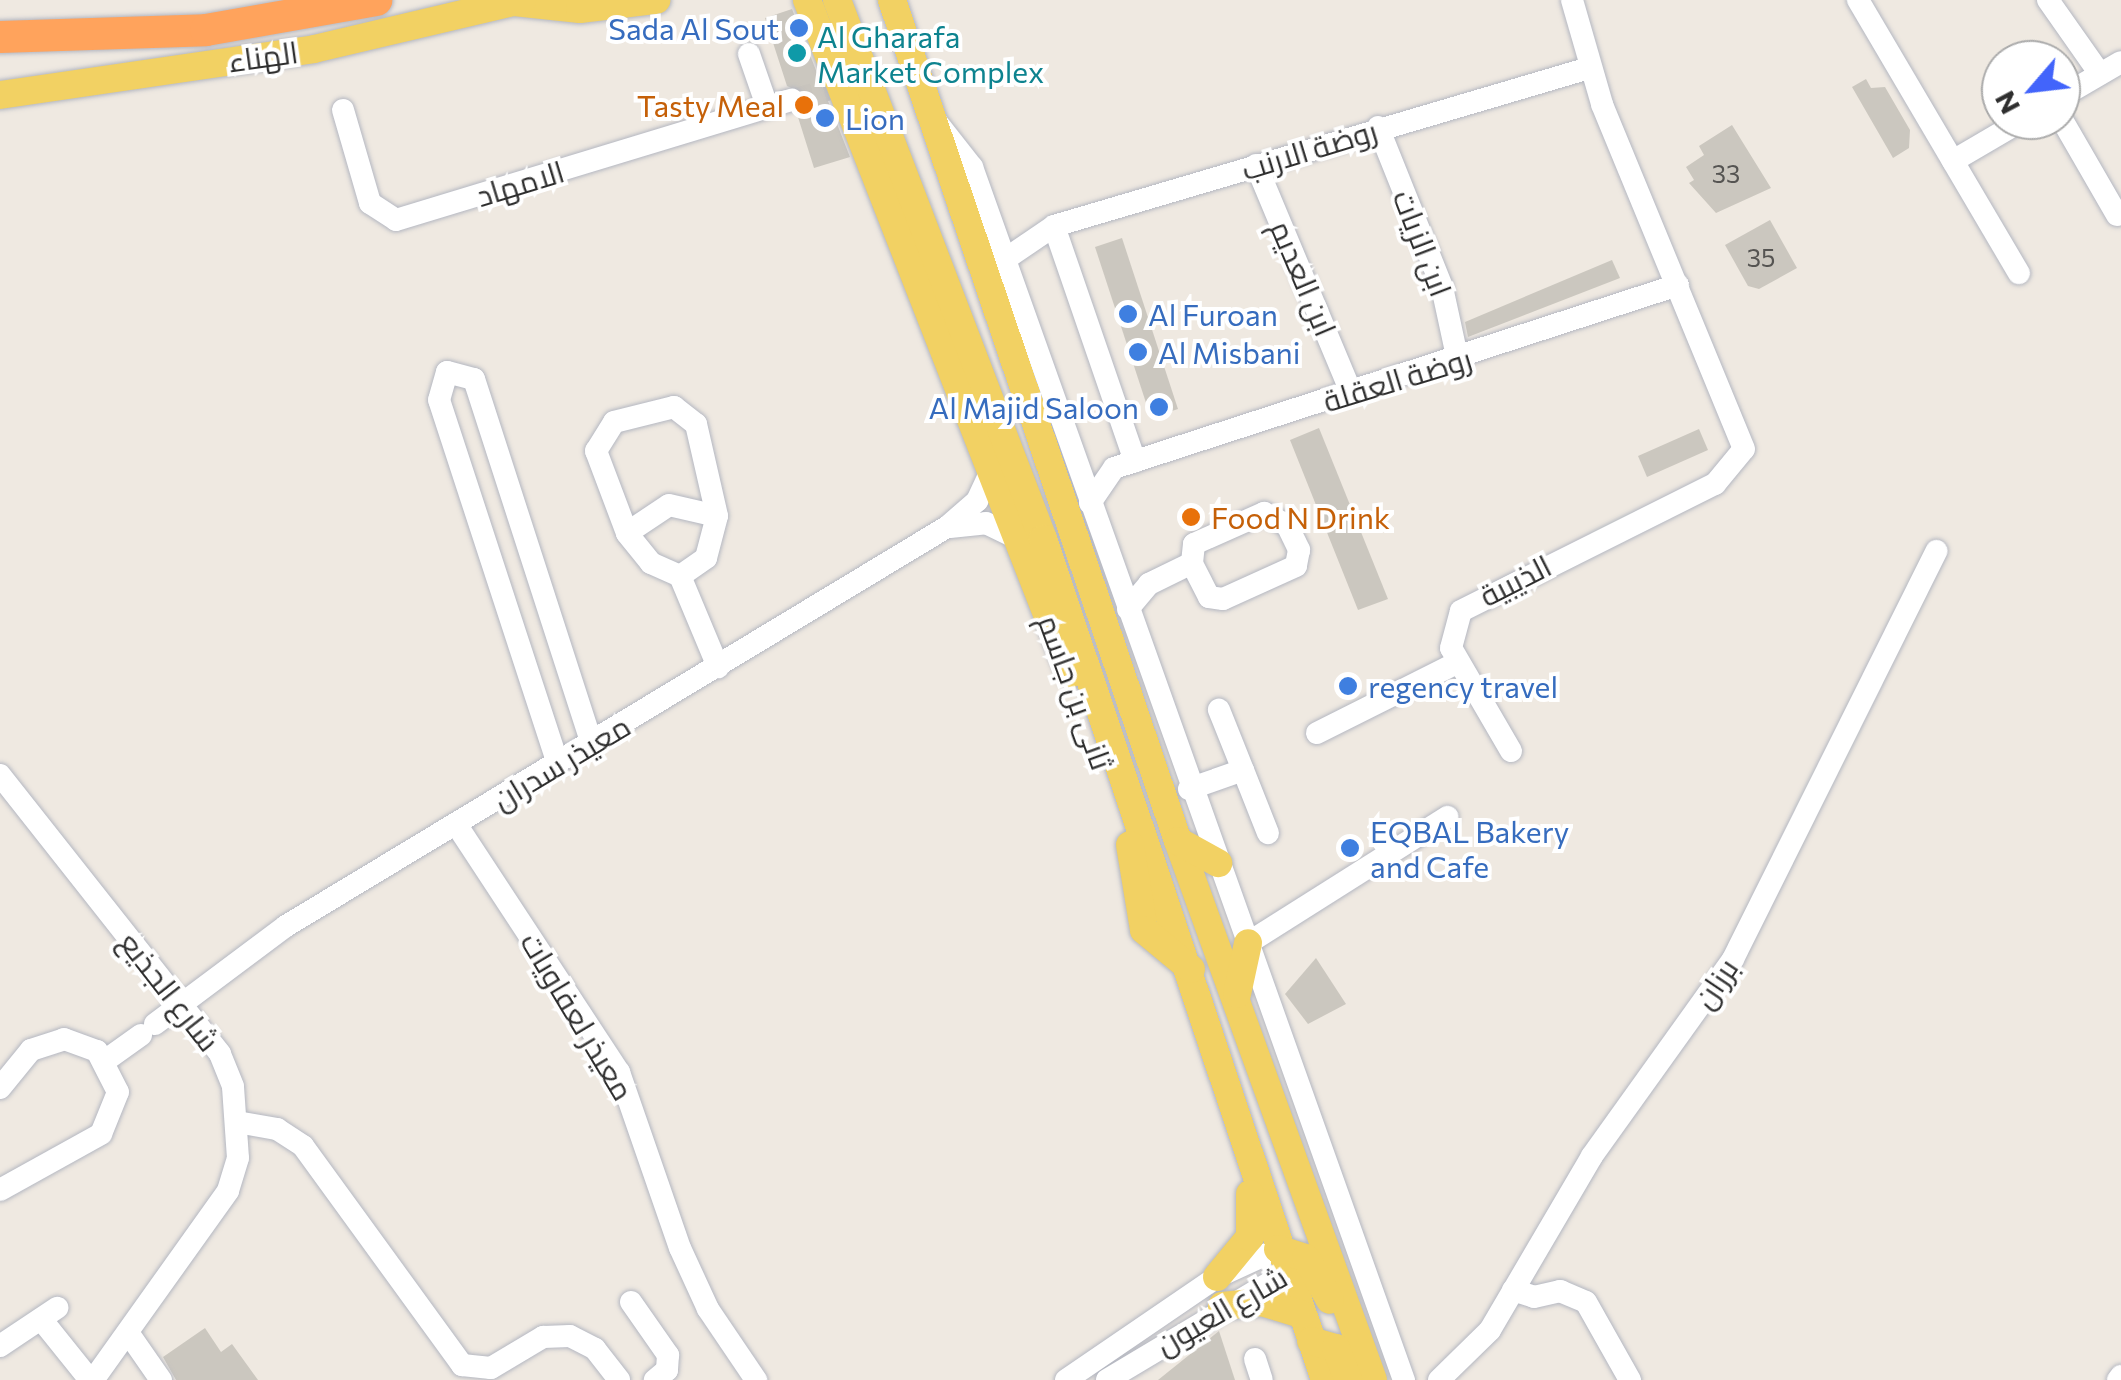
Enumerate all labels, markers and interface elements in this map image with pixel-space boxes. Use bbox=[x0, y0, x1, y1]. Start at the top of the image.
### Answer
place label: Sada Al Sout bbox=[608, 10, 779, 46]
marker: Sada Al Sout bbox=[788, 17, 810, 39]
place label: Al Gharafa Market Complex bbox=[817, 18, 1044, 88]
street label: الهناء bbox=[226, 33, 300, 79]
north arrow bbox=[1981, 40, 2081, 140]
marker: Al Gharafa Market Complex bbox=[786, 42, 808, 64]
text: N bbox=[1986, 86, 2026, 120]
place label: Tasty Meal bbox=[637, 87, 784, 123]
marker: Tasty Meal bbox=[793, 94, 815, 116]
place label: Lion bbox=[845, 100, 905, 136]
marker: Lion bbox=[814, 107, 836, 129]
street label: روضة الارنب bbox=[1237, 111, 1381, 187]
street label: الامهاد bbox=[472, 153, 568, 213]
house number: 33 bbox=[1712, 158, 1740, 188]
street label: ابن الزيات bbox=[1386, 185, 1460, 301]
street label: ابن العديم bbox=[1264, 215, 1344, 341]
house number: 35 bbox=[1747, 242, 1775, 272]
place label: Al Furoan bbox=[1148, 296, 1278, 332]
marker: Al Furoan bbox=[1117, 303, 1139, 325]
place label: Al Misbani bbox=[1158, 334, 1300, 370]
street label: روضة العقلة bbox=[1319, 339, 1475, 419]
marker: Al Misbani bbox=[1127, 341, 1149, 363]
place label: Al Majid Saloon bbox=[928, 389, 1139, 425]
marker: Al Majid Saloon bbox=[1148, 396, 1170, 418]
place label: Food N Drink bbox=[1211, 499, 1390, 535]
marker: Food N Drink bbox=[1180, 506, 1202, 528]
street label: الذيبية bbox=[1473, 547, 1557, 613]
street label: ثانى بن جاسم bbox=[1031, 610, 1121, 774]
place label: regency travel bbox=[1368, 668, 1558, 704]
marker: regency travel bbox=[1337, 675, 1359, 697]
street label: معيذر سدران bbox=[486, 707, 636, 817]
place label: EQBAL Bakery and Cafe bbox=[1370, 813, 1569, 884]
marker: EQBAL Bakery and Cafe bbox=[1339, 837, 1361, 859]
street label: شارع الجذيع bbox=[112, 924, 228, 1058]
street label: معيذر لعفاويات bbox=[514, 926, 642, 1106]
street label: برزان bbox=[1685, 951, 1745, 1015]
street label: شارع العيون bbox=[1149, 1258, 1293, 1362]

